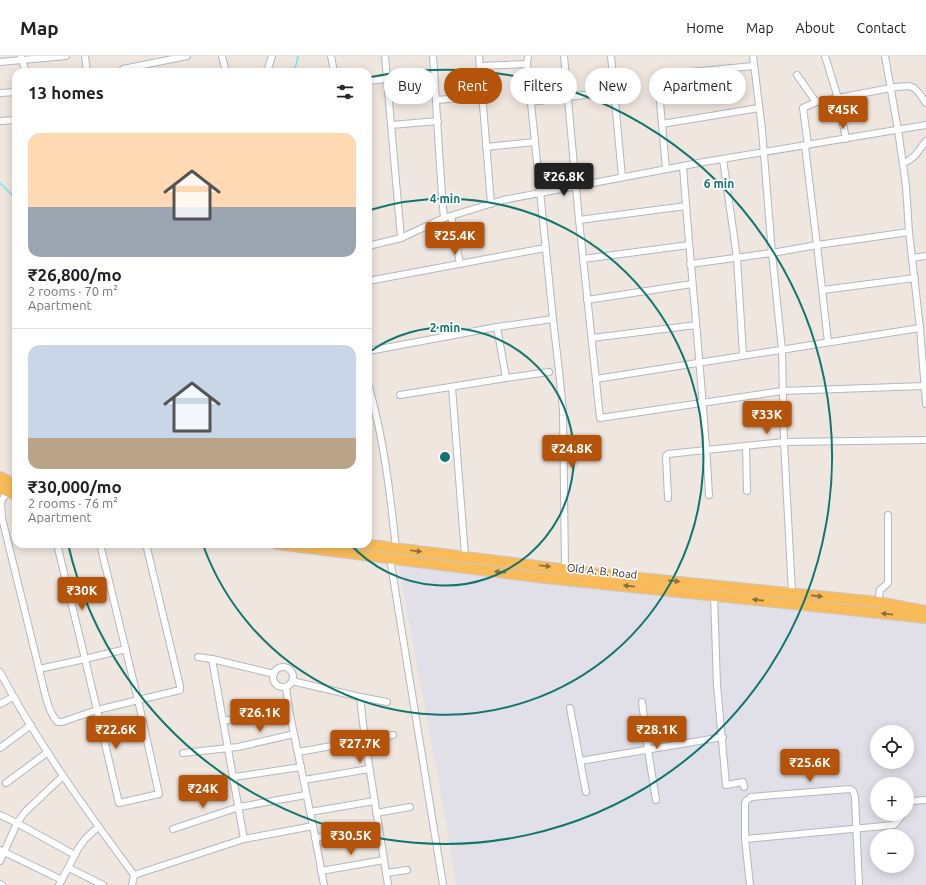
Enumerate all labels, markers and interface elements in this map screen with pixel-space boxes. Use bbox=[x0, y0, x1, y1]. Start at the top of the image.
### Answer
text: Map bbox=[20, 17, 59, 39]
text: Home bbox=[686, 20, 724, 36]
text: Map bbox=[746, 20, 774, 36]
text: About bbox=[796, 20, 835, 36]
text: Contact bbox=[857, 20, 906, 36]
chip: Buy bbox=[384, 68, 436, 104]
chip: Rent bbox=[444, 68, 502, 104]
chip: Filters bbox=[510, 68, 577, 104]
chip: New bbox=[585, 68, 641, 104]
chip: Apartment bbox=[649, 68, 746, 104]
icon: filters bbox=[334, 81, 356, 103]
text: 13 homes bbox=[28, 83, 104, 102]
pin: ₹45K bbox=[819, 96, 867, 130]
text: ₹45K bbox=[828, 102, 858, 116]
icon: home bbox=[156, 159, 228, 231]
pin: ₹26.8K bbox=[531, 163, 597, 197]
text: ₹26.8K bbox=[543, 169, 585, 183]
text: 6 min bbox=[704, 177, 734, 190]
text: 4 min bbox=[430, 192, 460, 205]
pin: ₹25.4K bbox=[422, 222, 488, 256]
text: ₹25.4K bbox=[434, 228, 476, 242]
text: ₹26,800/mo bbox=[28, 265, 122, 284]
text: 2 rooms · 70 m² bbox=[28, 284, 118, 298]
text: Apartment bbox=[28, 298, 92, 312]
text: 2 min bbox=[430, 321, 460, 334]
icon: home bbox=[156, 371, 228, 443]
pin: ₹33K bbox=[743, 401, 791, 435]
text: ₹33K bbox=[752, 407, 782, 421]
pin: ₹24.8K bbox=[539, 435, 605, 469]
text: ₹24.8K bbox=[551, 441, 593, 455]
centre of rings bbox=[438, 450, 452, 464]
text: ₹30,000/mo bbox=[28, 477, 122, 496]
text: 2 rooms · 76 m² bbox=[28, 496, 118, 510]
text: Apartment bbox=[28, 510, 92, 524]
one-way arrow bbox=[410, 547, 422, 554]
street label: Old A. B. Road bbox=[566, 561, 638, 581]
one-way arrow bbox=[539, 563, 551, 569]
one-way arrow bbox=[494, 568, 506, 575]
pin: ₹30K bbox=[58, 577, 106, 611]
one-way arrow bbox=[668, 578, 680, 584]
one-way arrow bbox=[623, 582, 635, 589]
text: ₹30K bbox=[67, 583, 97, 597]
one-way arrow bbox=[811, 593, 823, 599]
one-way arrow bbox=[752, 597, 764, 603]
one-way arrow bbox=[881, 611, 893, 617]
pin: ₹26.1K bbox=[227, 699, 293, 733]
text: ₹26.1K bbox=[239, 705, 281, 719]
pin: ₹22.6K bbox=[83, 716, 149, 750]
pin: ₹28.1K bbox=[624, 716, 690, 750]
text: ₹22.6K bbox=[95, 722, 137, 736]
text: ₹28.1K bbox=[636, 722, 678, 736]
map controls bbox=[870, 725, 914, 873]
button: locate bbox=[870, 725, 914, 769]
pin: ₹27.7K bbox=[327, 730, 393, 764]
text: ₹27.7K bbox=[339, 736, 381, 750]
pin: ₹25.6K bbox=[777, 749, 843, 783]
text: ₹25.6K bbox=[789, 755, 831, 769]
pin: ₹24K bbox=[179, 775, 227, 809]
button: + bbox=[870, 777, 914, 821]
text: ₹24K bbox=[188, 781, 218, 795]
pin: ₹30.5K bbox=[318, 822, 384, 856]
text: ₹30.5K bbox=[330, 828, 372, 842]
button: − bbox=[870, 829, 914, 873]

